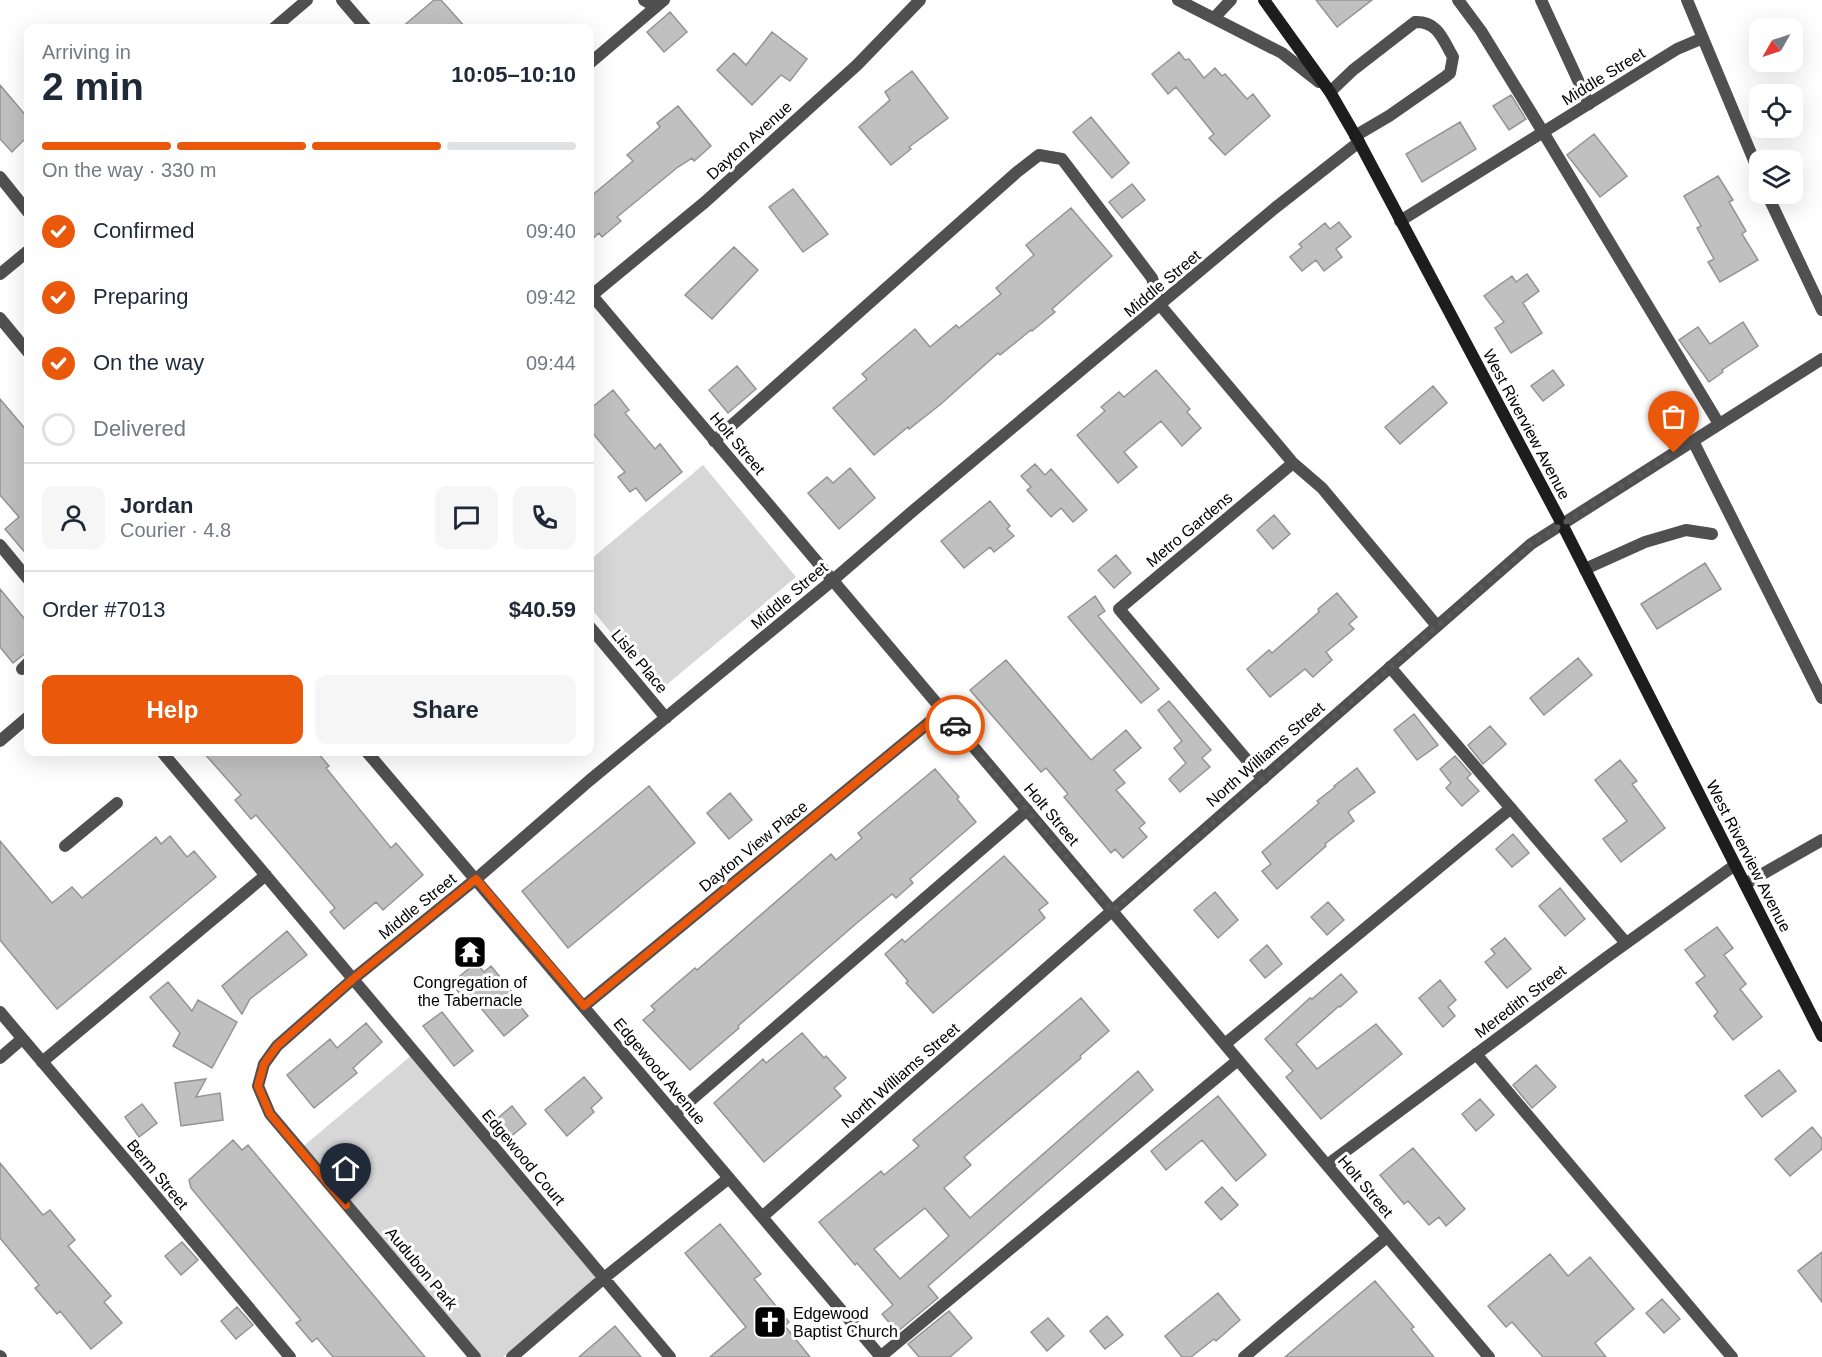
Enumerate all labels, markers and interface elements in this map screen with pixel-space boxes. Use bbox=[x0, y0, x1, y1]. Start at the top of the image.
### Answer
north arrow bbox=[1749, 18, 1803, 72]
map controls bbox=[1749, 18, 1803, 204]
text: Arriving in bbox=[42, 41, 131, 63]
street label: Middle Street bbox=[1559, 44, 1648, 109]
text: 10:05–10:10 bbox=[451, 62, 576, 87]
text: 2 min bbox=[42, 65, 144, 108]
button: locate bbox=[1749, 84, 1803, 138]
street label: Dayton Avenue bbox=[703, 98, 795, 183]
button: layers bbox=[1749, 150, 1803, 204]
text: On the way · 330 m bbox=[42, 159, 217, 181]
icon: check bbox=[42, 215, 75, 248]
text: Confirmed bbox=[93, 218, 194, 243]
text: 09:40 bbox=[526, 220, 576, 242]
street label: Middle Street bbox=[1121, 246, 1204, 320]
icon: check bbox=[42, 281, 75, 314]
text: Preparing bbox=[93, 284, 188, 309]
text: 09:42 bbox=[526, 286, 576, 308]
street label: West Riverview Avenue bbox=[1480, 346, 1573, 502]
icon: check bbox=[42, 347, 75, 380]
text: On the way bbox=[93, 350, 204, 375]
text: 09:44 bbox=[526, 352, 576, 374]
pin bbox=[1648, 391, 1699, 453]
icon: bag bbox=[1657, 400, 1690, 433]
street label: Holt Street bbox=[707, 409, 769, 478]
text: Delivered bbox=[93, 416, 186, 441]
button: person bbox=[42, 486, 105, 549]
button: chat bbox=[435, 486, 498, 549]
button: phone bbox=[513, 486, 576, 549]
street label: Metro Gardens bbox=[1143, 489, 1236, 570]
text: Jordan bbox=[120, 493, 193, 518]
text: Courier · 4.8 bbox=[120, 519, 231, 541]
street label: Middle Street bbox=[748, 558, 831, 632]
text: Order #7013 bbox=[42, 597, 166, 622]
text: $40.59 bbox=[509, 597, 576, 622]
street label: Lisle Place bbox=[608, 626, 671, 696]
button: Help bbox=[42, 675, 303, 744]
button: Share bbox=[315, 675, 576, 744]
courier bbox=[925, 695, 985, 755]
street label: North Williams Street bbox=[1203, 698, 1328, 810]
icon: car bbox=[939, 709, 972, 742]
street label: West Riverview Avenue bbox=[1703, 778, 1794, 935]
street label: Holt Street bbox=[1021, 780, 1083, 849]
street label: Dayton View Place bbox=[696, 798, 811, 895]
street label: Middle Street bbox=[375, 870, 460, 943]
temple icon: Congregation of the Tabernacle bbox=[452, 934, 488, 970]
street label: Meredith Street bbox=[1472, 961, 1570, 1041]
place label: Congregation of the Tabernacle bbox=[413, 974, 527, 1009]
street label: Edgewood Avenue bbox=[610, 1015, 709, 1128]
street label: North Williams Street bbox=[838, 1019, 963, 1131]
street label: Edgewood Court bbox=[479, 1106, 569, 1209]
street label: Berm Street bbox=[124, 1136, 192, 1213]
pin bbox=[320, 1143, 371, 1205]
icon: home bbox=[329, 1152, 362, 1185]
street label: Holt Street bbox=[1335, 1152, 1397, 1221]
street label: Audubon Park bbox=[383, 1224, 461, 1313]
church icon: Edgewood Baptist Church bbox=[752, 1304, 788, 1340]
place label: Edgewood Baptist Church bbox=[793, 1305, 898, 1340]

